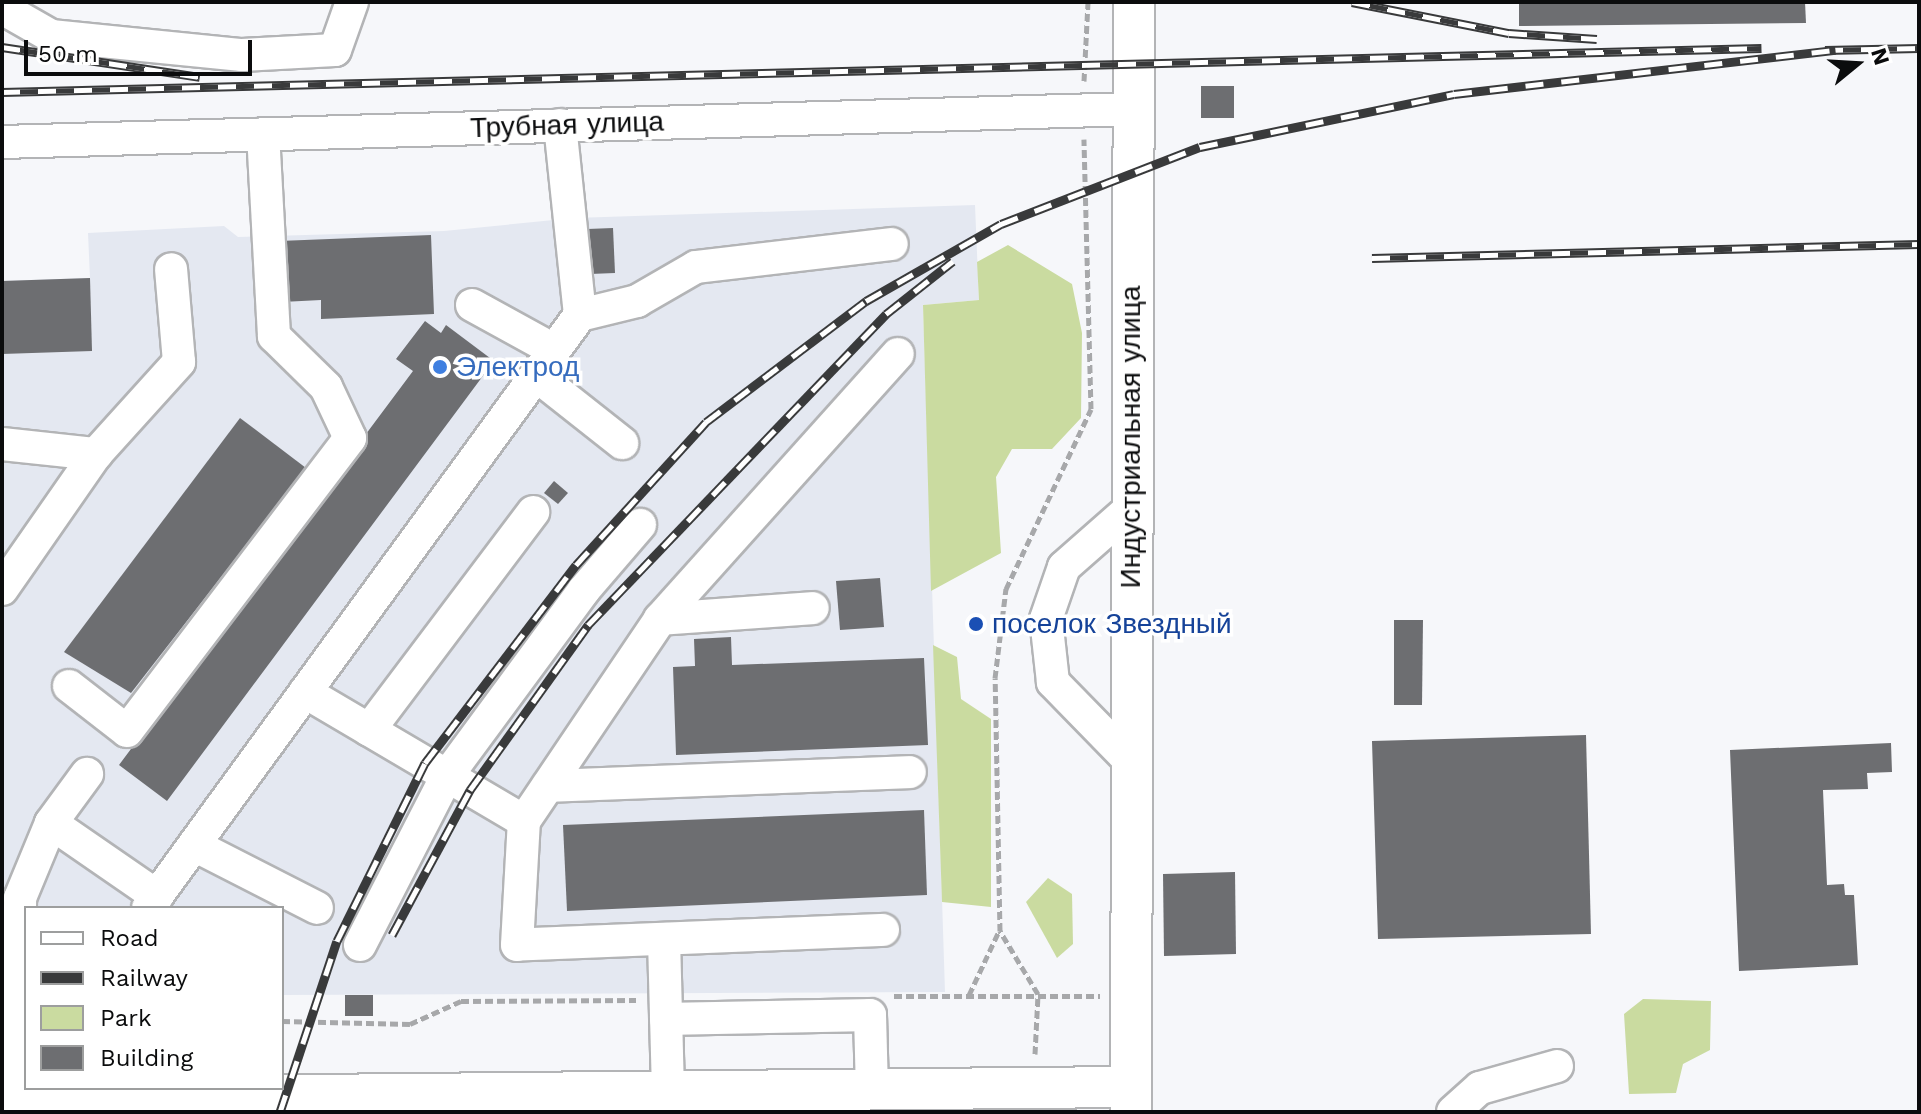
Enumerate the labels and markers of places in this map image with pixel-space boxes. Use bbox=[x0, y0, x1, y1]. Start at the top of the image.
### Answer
place label: Электрод bbox=[456, 350, 579, 384]
marker: Электрод bbox=[431, 358, 449, 376]
place label: поселок Звездный bbox=[992, 607, 1232, 641]
marker: поселок Звездный bbox=[967, 615, 985, 633]

